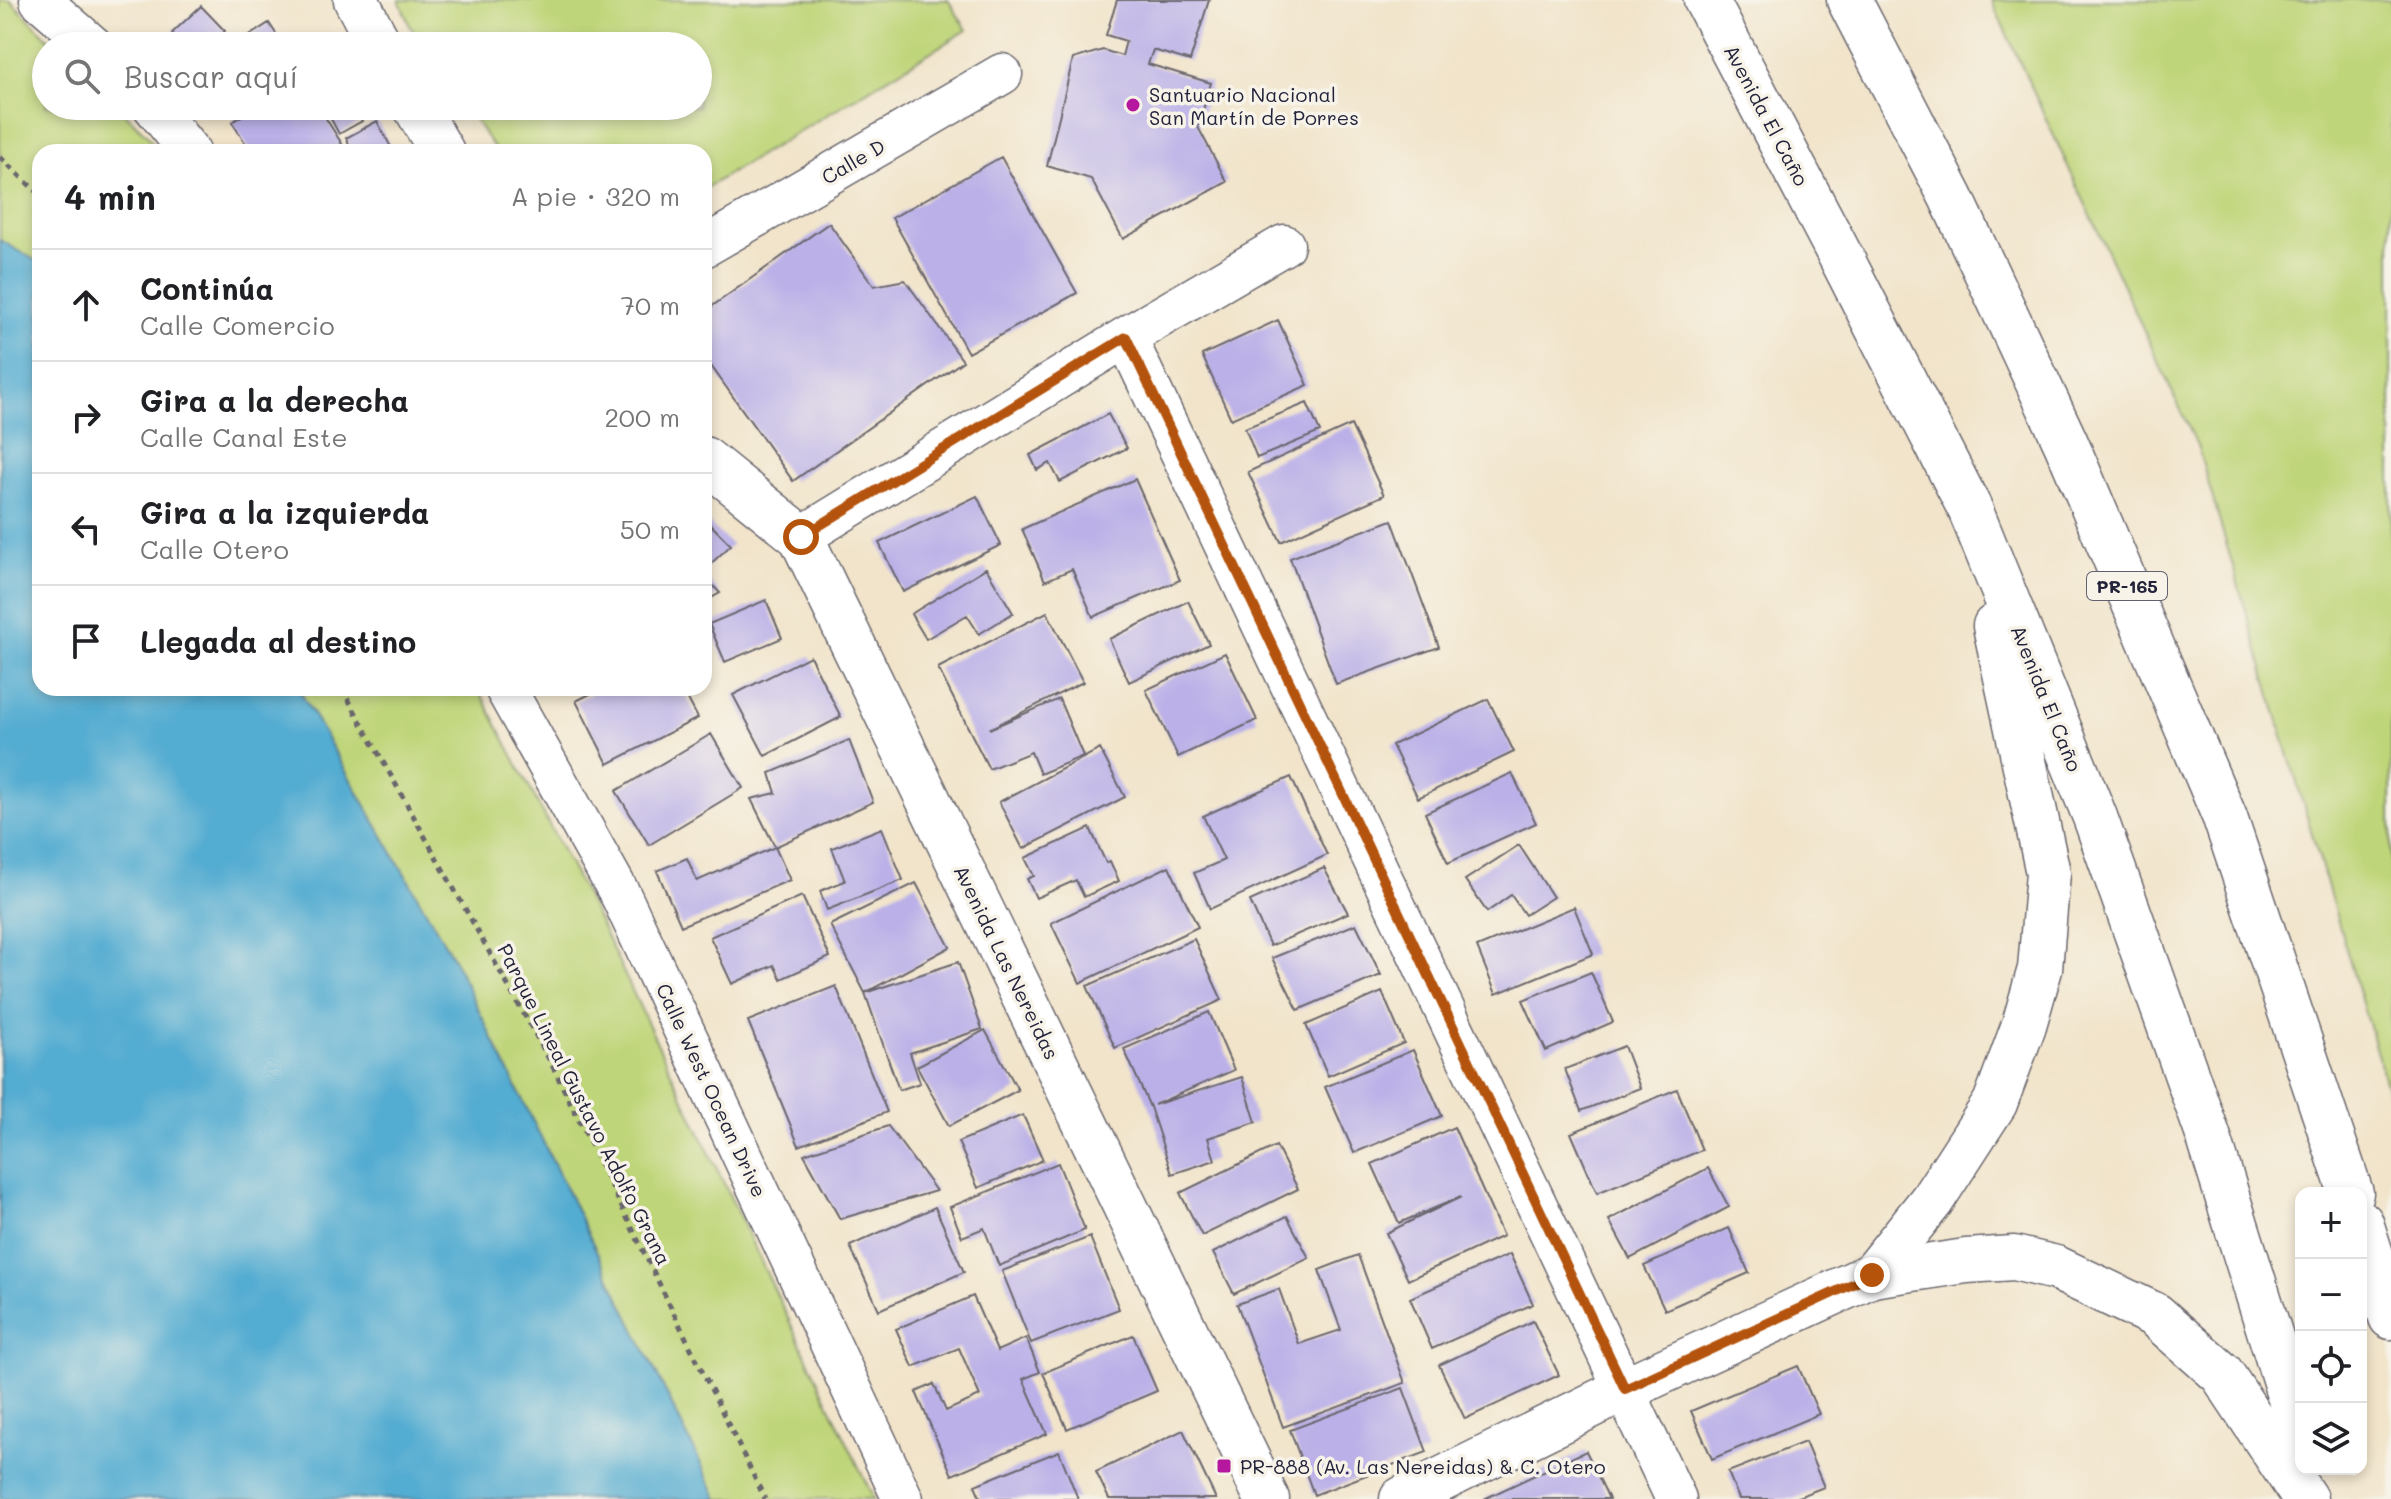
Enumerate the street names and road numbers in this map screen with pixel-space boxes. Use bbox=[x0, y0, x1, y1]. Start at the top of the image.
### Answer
street label: Avenida El Caño bbox=[1719, 40, 1815, 190]
street label: Calle D bbox=[816, 132, 890, 190]
road number: PR-165 bbox=[2087, 572, 2167, 600]
street label: Avenida El Caño bbox=[2006, 621, 2088, 775]
street label: Avenida Las Nereidas bbox=[949, 860, 1065, 1064]
street label: Parque Lineal Gustavo Adolfo Grana bbox=[492, 939, 678, 1269]
street label: Calle West Ocean Drive bbox=[651, 979, 773, 1201]

